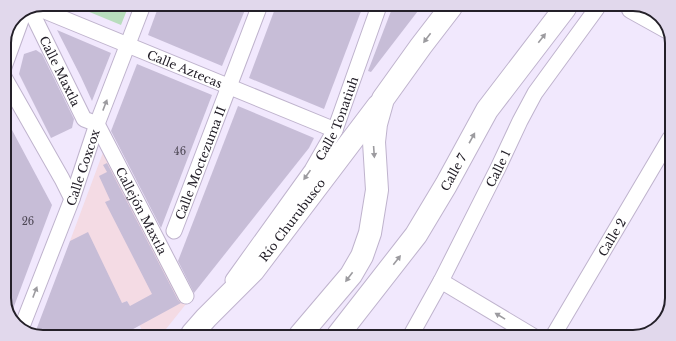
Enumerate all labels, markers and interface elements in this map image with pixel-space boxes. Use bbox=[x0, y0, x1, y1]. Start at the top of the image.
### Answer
one-way arrow bbox=[423, 32, 431, 43]
street label: Calle Maxtla bbox=[37, 33, 84, 109]
one-way arrow bbox=[538, 33, 546, 43]
street label: Calle Aztecas bbox=[145, 46, 225, 91]
street label: Calle Tonatiuh bbox=[312, 74, 361, 163]
one-way arrow bbox=[102, 98, 108, 110]
street label: Calle Moctezuma II bbox=[172, 104, 228, 222]
street label: Calle Coxcox bbox=[63, 126, 103, 208]
one-way arrow bbox=[468, 132, 475, 143]
house number: 46 bbox=[174, 145, 186, 158]
one-way arrow bbox=[371, 146, 378, 158]
street label: Calle 1 bbox=[482, 147, 513, 189]
street label: Calle 7 bbox=[437, 150, 470, 193]
street label: Callejón Maxtla bbox=[113, 164, 171, 257]
one-way arrow bbox=[303, 170, 311, 181]
street label: Río Churubusco bbox=[256, 175, 328, 264]
house number: 26 bbox=[22, 215, 34, 228]
street label: Calle 2 bbox=[594, 215, 629, 259]
one-way arrow bbox=[392, 255, 401, 266]
one-way arrow bbox=[344, 271, 353, 282]
one-way arrow bbox=[32, 286, 38, 298]
one-way arrow bbox=[494, 313, 506, 320]

